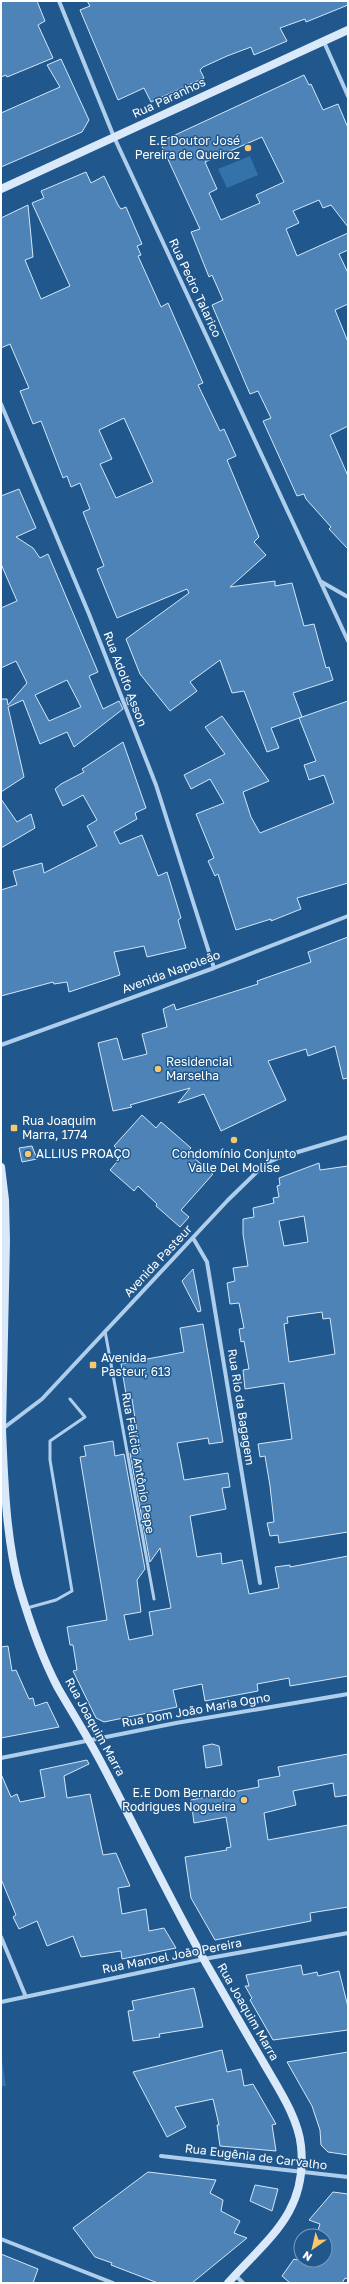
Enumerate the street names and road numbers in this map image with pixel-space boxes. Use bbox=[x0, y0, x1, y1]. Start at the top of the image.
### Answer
street label: Rua Paranhos bbox=[130, 74, 208, 121]
street label: Rua Pedro Talarico bbox=[166, 236, 225, 340]
street label: Rua Adolfo Asson bbox=[100, 629, 151, 729]
street label: Avenida Napoleão bbox=[120, 947, 222, 996]
street label: Avenida Pasteur bbox=[120, 1221, 195, 1300]
street label: Rua Rio da Bagagem bbox=[225, 1348, 258, 1466]
street label: Rua Felício Antônio Pepe bbox=[119, 1391, 158, 1535]
street label: Rua Joaquim Marra bbox=[62, 1675, 129, 1779]
street label: Rua Dom João Maria Ogno bbox=[120, 1689, 271, 1730]
street label: Rua Manoel João Pereira bbox=[101, 1935, 243, 1976]
street label: Rua Joaquim Marra bbox=[214, 1960, 282, 2063]
street label: Rua Eugênia de Carvalho bbox=[184, 2140, 328, 2173]

